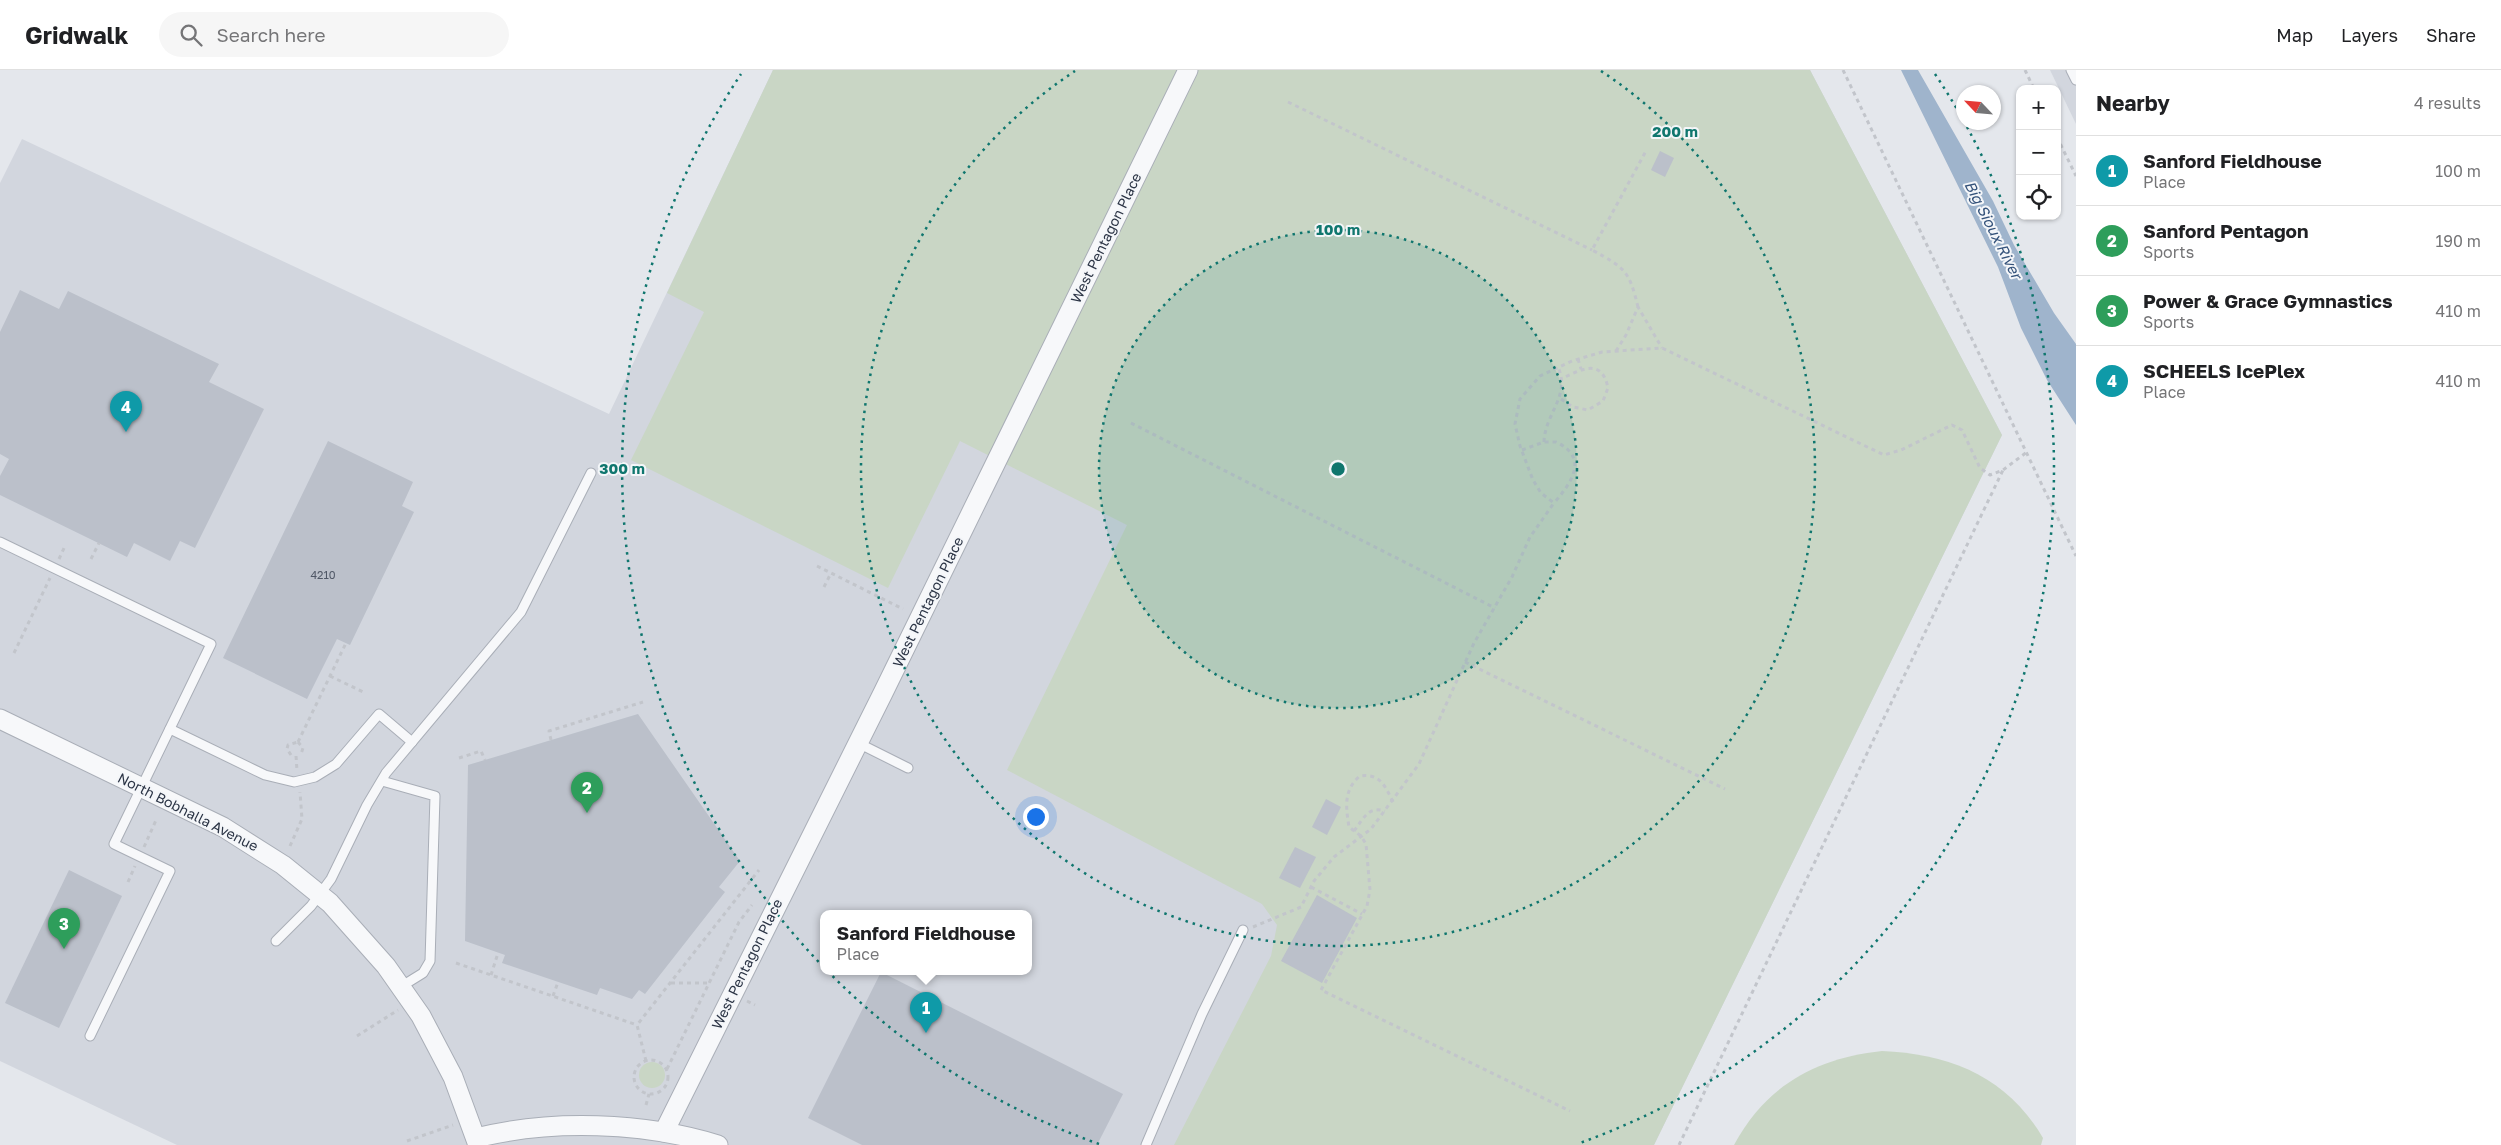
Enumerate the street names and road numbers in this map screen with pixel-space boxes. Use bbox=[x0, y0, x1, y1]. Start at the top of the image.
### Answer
street label: West Pentagon Place bbox=[1067, 170, 1145, 306]
street label: West Pentagon Place bbox=[889, 534, 967, 670]
street label: North Bobhalla Avenue bbox=[115, 769, 261, 854]
street label: West Pentagon Place bbox=[708, 896, 786, 1032]

